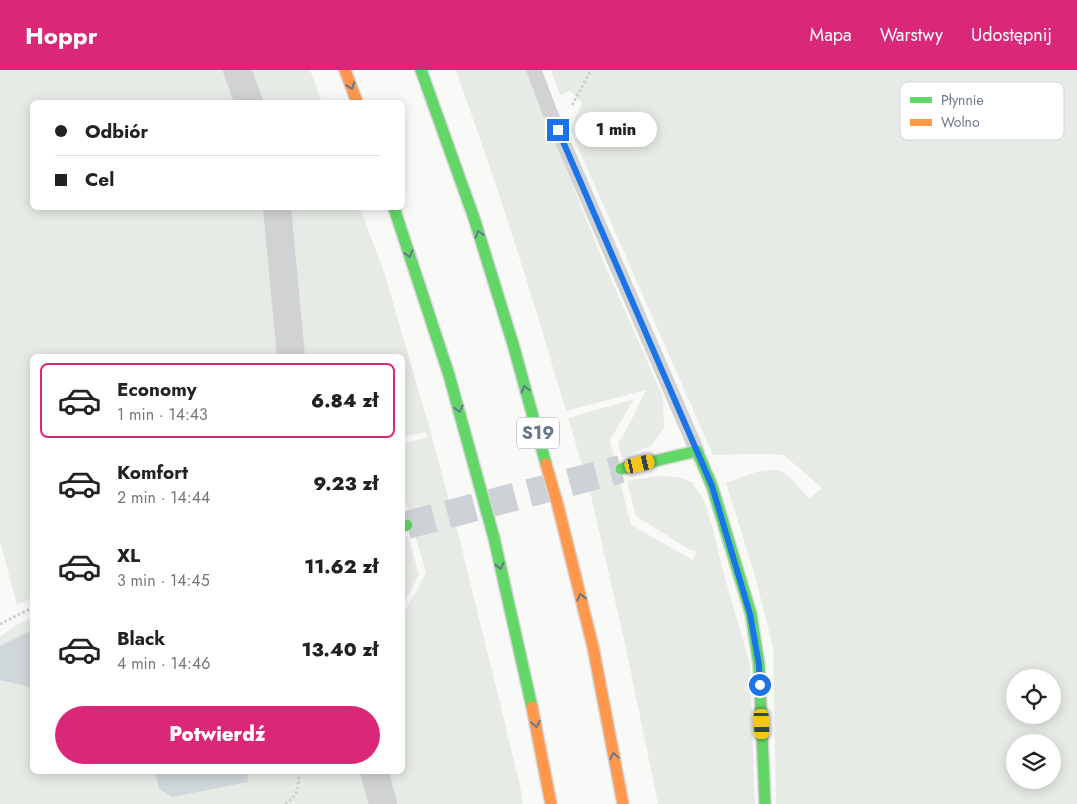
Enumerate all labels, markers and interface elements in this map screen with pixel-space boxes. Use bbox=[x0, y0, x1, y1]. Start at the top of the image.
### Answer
text: Hoppr bbox=[25, 18, 98, 53]
text: Mapa bbox=[810, 22, 852, 48]
text: Warstwy bbox=[880, 22, 943, 48]
text: Udostępnij bbox=[971, 22, 1052, 48]
one-way arrow bbox=[345, 81, 355, 90]
legend bbox=[900, 82, 1064, 140]
text: Płynnie bbox=[941, 90, 984, 110]
callout: 1 min bbox=[576, 112, 658, 148]
text: Wolno bbox=[941, 112, 980, 132]
text: Odbiór bbox=[85, 118, 148, 145]
text: 1 min bbox=[596, 118, 636, 141]
route end bbox=[547, 119, 569, 141]
text: Cel bbox=[85, 166, 114, 193]
one-way arrow bbox=[474, 230, 484, 238]
one-way arrow bbox=[403, 249, 413, 257]
text: Economy bbox=[117, 376, 197, 403]
icon: car bbox=[57, 378, 102, 423]
one-way arrow bbox=[521, 386, 531, 394]
text: 6.84 zł bbox=[311, 387, 378, 414]
text: 1 min · 14:43 bbox=[117, 403, 208, 426]
one-way arrow bbox=[453, 404, 463, 412]
road number: S19 bbox=[517, 418, 559, 448]
car bbox=[623, 453, 656, 475]
text: Komfort bbox=[117, 459, 188, 486]
icon: car bbox=[57, 461, 102, 506]
text: 9.23 zł bbox=[313, 470, 378, 497]
text: 2 min · 14:44 bbox=[117, 486, 210, 509]
text: XL bbox=[117, 542, 140, 569]
icon: car bbox=[57, 544, 102, 589]
text: 11.62 zł bbox=[304, 553, 378, 580]
one-way arrow bbox=[494, 561, 505, 570]
text: 3 min · 14:45 bbox=[117, 569, 210, 592]
one-way arrow bbox=[576, 593, 587, 602]
text: Black bbox=[117, 625, 165, 652]
icon: car bbox=[57, 627, 102, 672]
text: 13.40 zł bbox=[302, 636, 378, 663]
text: 4 min · 14:46 bbox=[117, 652, 210, 675]
map controls bbox=[1006, 669, 1061, 789]
button: locate bbox=[1006, 669, 1061, 724]
route start bbox=[749, 674, 771, 696]
button: Potwierdź bbox=[55, 706, 380, 764]
car bbox=[753, 709, 770, 739]
one-way arrow bbox=[530, 720, 540, 729]
button: layers bbox=[1006, 734, 1061, 789]
one-way arrow bbox=[610, 752, 620, 761]

